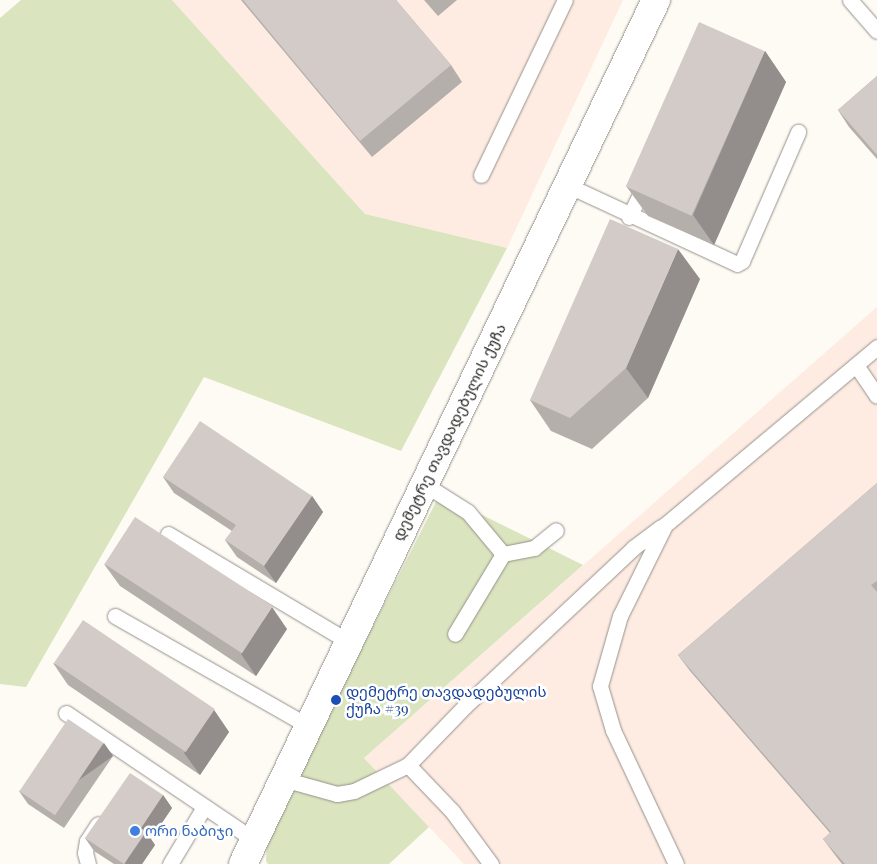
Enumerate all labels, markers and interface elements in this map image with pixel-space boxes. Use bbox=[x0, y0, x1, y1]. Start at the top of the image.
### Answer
street label: დემეტრე თავდადებულის ქუჩა bbox=[388, 321, 510, 543]
place label: დემეტრე თავდადებულის ქუჩა #39 bbox=[346, 682, 547, 717]
marker: დემეტრე თავდადებულის ქუჩა #39 bbox=[330, 694, 342, 706]
place label: ორი ნაბიჯი bbox=[145, 822, 233, 840]
marker: ორი ნაბიჯი bbox=[129, 825, 141, 837]

